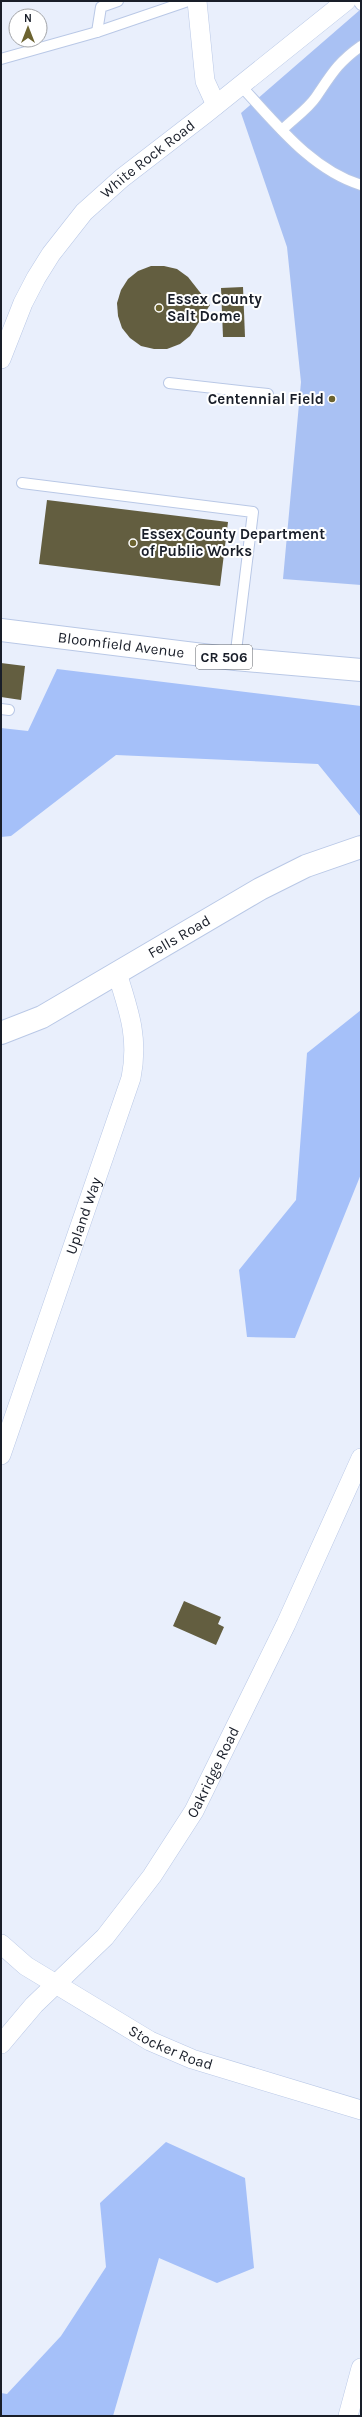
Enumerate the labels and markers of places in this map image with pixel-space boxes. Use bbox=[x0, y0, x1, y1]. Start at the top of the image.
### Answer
place label: Essex County Salt Dome bbox=[167, 290, 262, 325]
marker: Essex County Salt Dome bbox=[154, 303, 164, 313]
place label: Centennial Field bbox=[208, 390, 324, 408]
marker: Centennial Field bbox=[327, 394, 337, 404]
place label: Essex County Department of Public Works bbox=[141, 525, 325, 560]
marker: Essex County Department of Public Works bbox=[128, 538, 138, 548]

